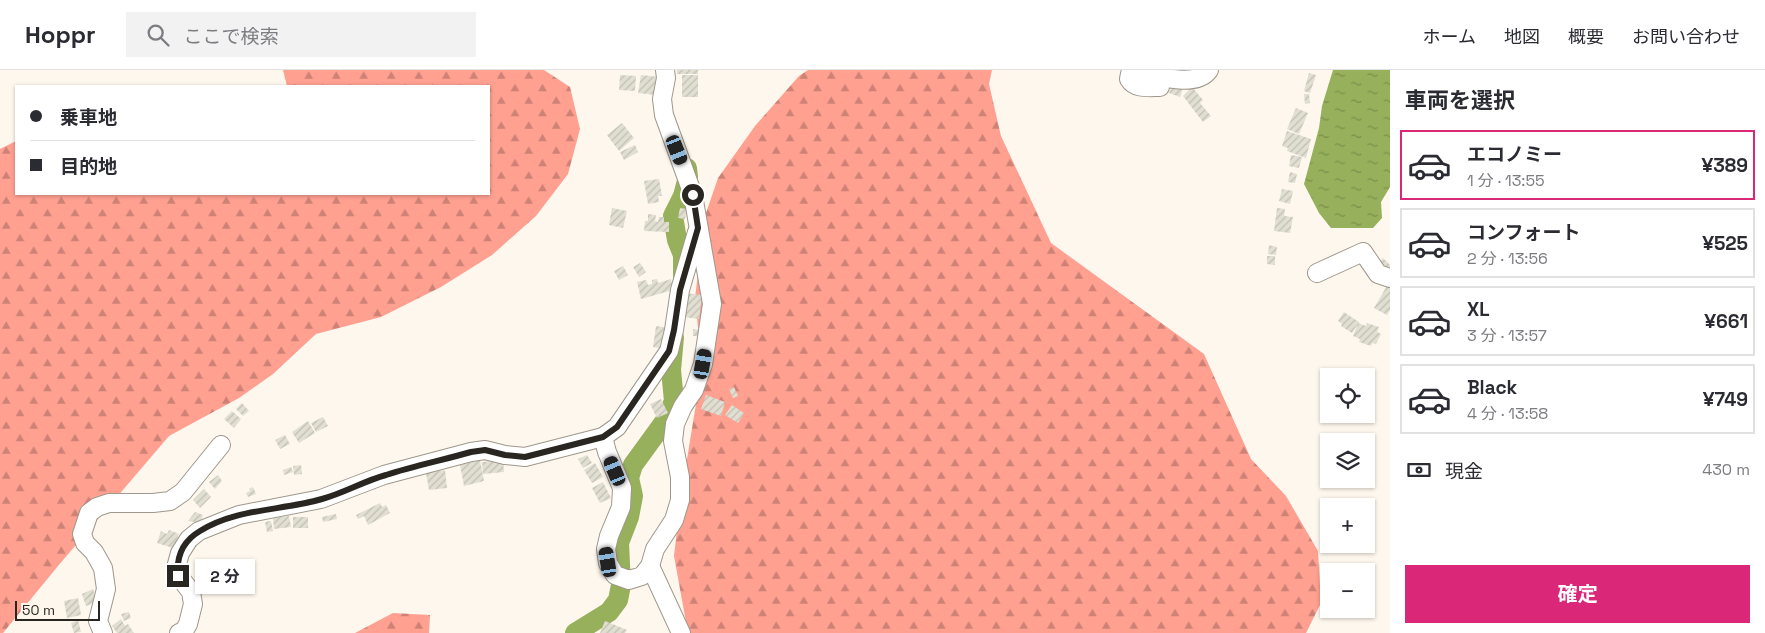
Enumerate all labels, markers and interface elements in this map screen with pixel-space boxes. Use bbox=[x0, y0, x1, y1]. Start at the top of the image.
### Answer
search box bbox=[126, 12, 476, 57]
text: Hoppr bbox=[25, 19, 96, 50]
icon: search bbox=[144, 21, 172, 49]
text: ここで検索 bbox=[184, 24, 279, 49]
text: ホーム bbox=[1423, 25, 1476, 48]
text: 地図 bbox=[1504, 25, 1540, 48]
text: 概要 bbox=[1568, 25, 1604, 48]
text: お問い合わせ bbox=[1632, 25, 1740, 48]
text: 車両を選択 bbox=[1405, 86, 1515, 114]
text: 乗車地 bbox=[60, 105, 117, 130]
car bbox=[664, 133, 689, 167]
text: エコノミー bbox=[1467, 142, 1562, 167]
icon: car bbox=[1407, 143, 1452, 188]
text: ¥389 bbox=[1702, 153, 1748, 178]
text: 目的地 bbox=[60, 154, 117, 179]
text: 1 分 · 13:55 bbox=[1467, 170, 1545, 191]
route start bbox=[682, 184, 704, 206]
text: コンフォート bbox=[1467, 220, 1580, 245]
icon: car bbox=[1407, 221, 1452, 266]
text: ¥525 bbox=[1702, 231, 1748, 256]
text: 2 分 · 13:56 bbox=[1467, 248, 1548, 269]
text: XL bbox=[1467, 297, 1490, 322]
icon: car bbox=[1407, 299, 1452, 344]
text: ¥661 bbox=[1704, 309, 1748, 334]
text: 3 分 · 13:57 bbox=[1467, 325, 1547, 346]
car bbox=[693, 348, 712, 380]
map controls bbox=[1320, 368, 1375, 618]
button: locate bbox=[1320, 368, 1375, 423]
text: Black bbox=[1467, 375, 1517, 400]
icon: car bbox=[1407, 377, 1452, 422]
text: ¥749 bbox=[1703, 387, 1748, 412]
text: 4 分 · 13:58 bbox=[1467, 403, 1548, 424]
button: layers bbox=[1320, 433, 1375, 488]
car bbox=[602, 454, 627, 488]
icon: cash bbox=[1405, 456, 1433, 484]
text: 現金 bbox=[1445, 459, 1483, 484]
text: 430 m bbox=[1702, 459, 1750, 480]
button: + bbox=[1320, 498, 1375, 553]
car bbox=[598, 546, 617, 578]
callout: 2 分 bbox=[196, 558, 256, 594]
button: − bbox=[1320, 563, 1375, 618]
route end bbox=[167, 565, 189, 587]
button: 確定 bbox=[1405, 565, 1750, 623]
text: 2 分 bbox=[210, 566, 240, 587]
scale bar bbox=[15, 598, 100, 621]
text: 50 m bbox=[22, 601, 55, 619]

